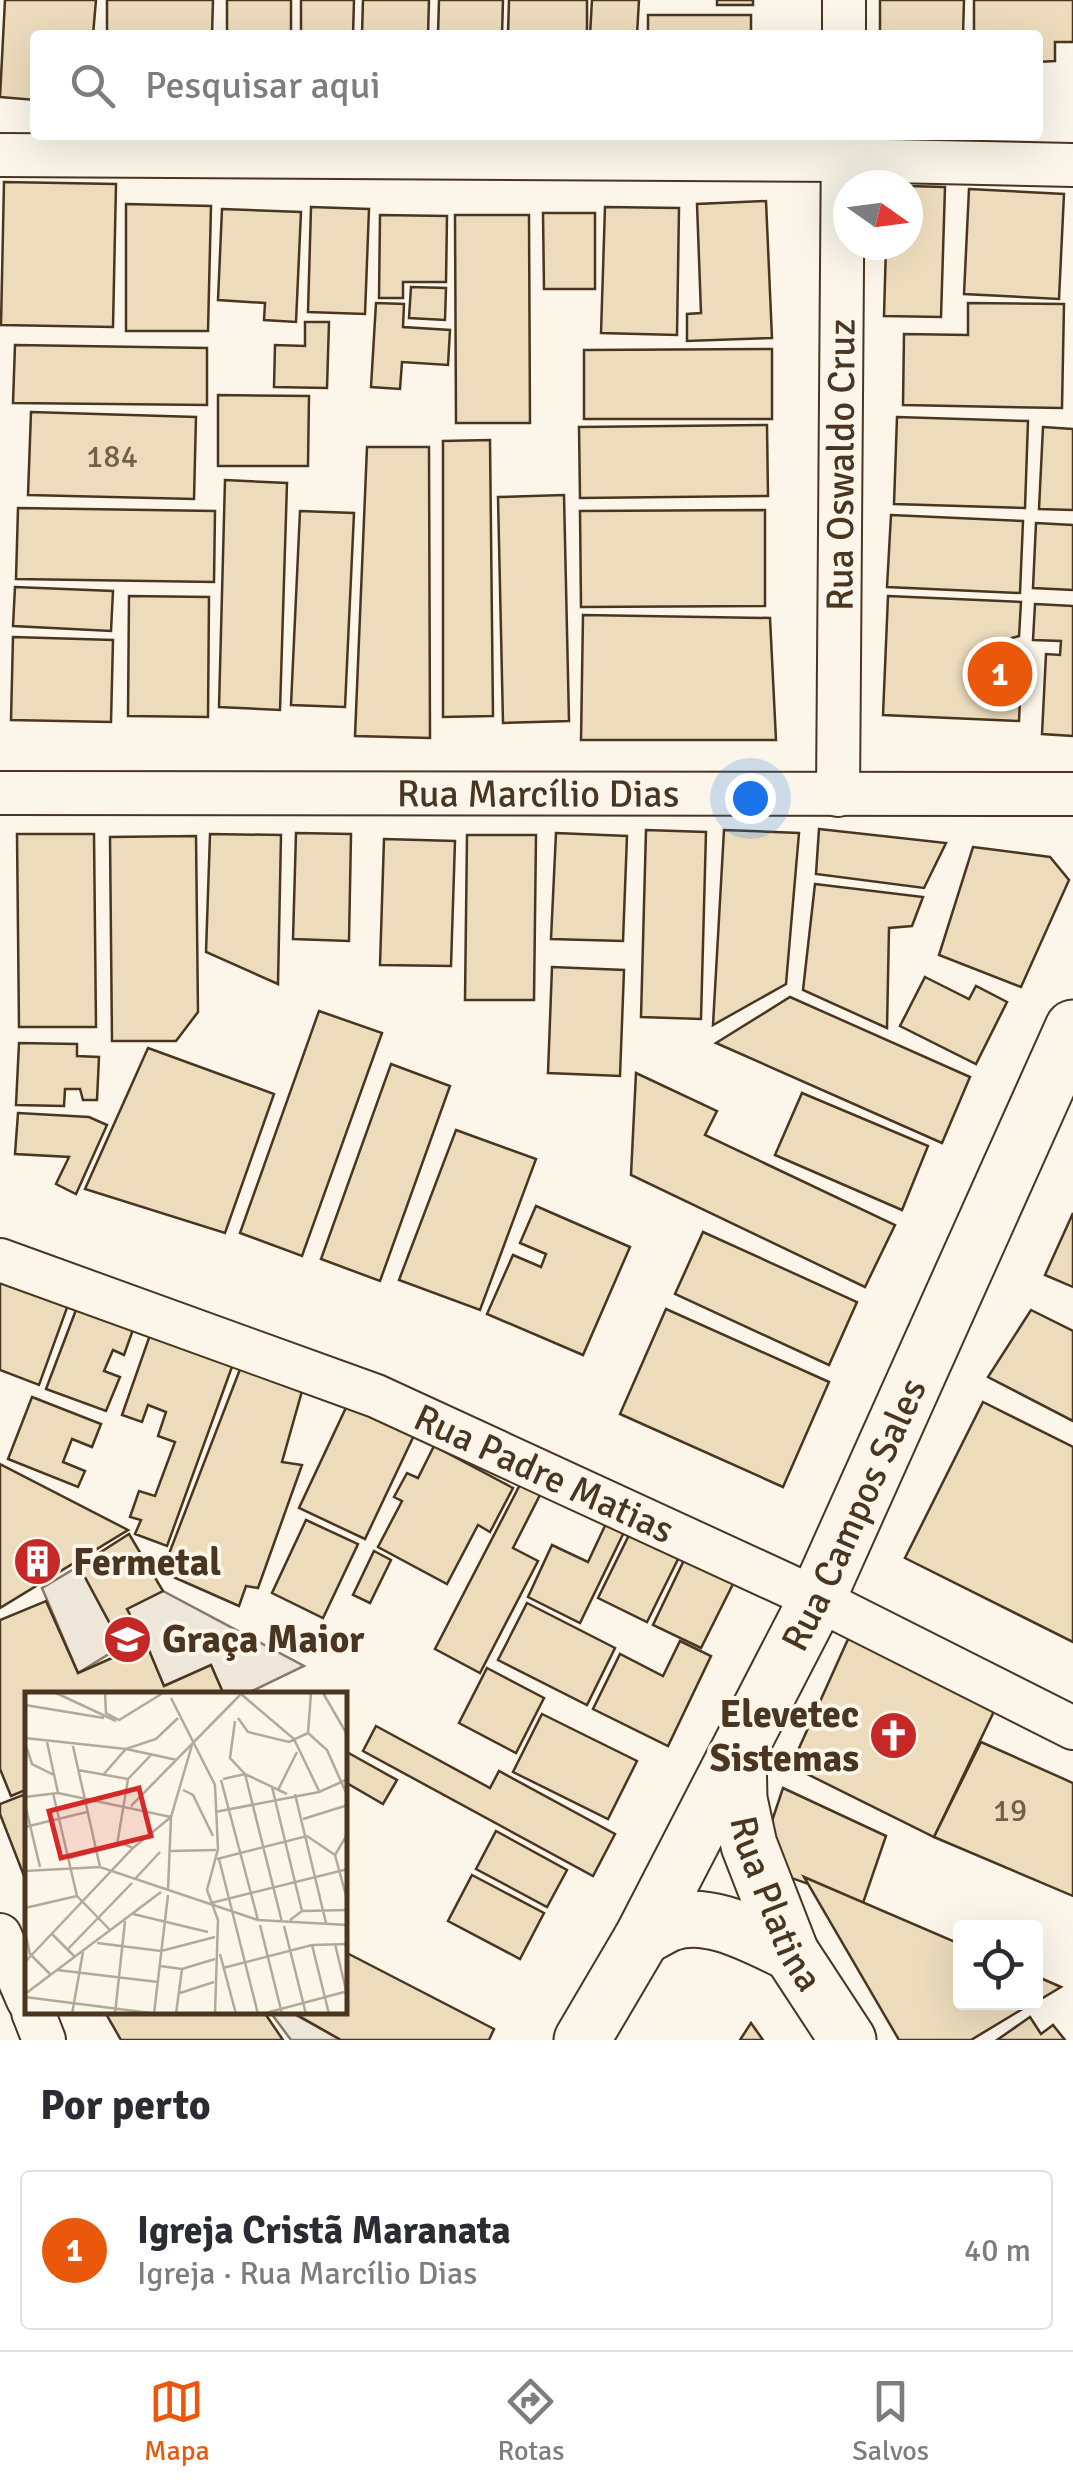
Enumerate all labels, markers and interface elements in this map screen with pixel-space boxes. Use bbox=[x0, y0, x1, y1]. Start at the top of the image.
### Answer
search box bbox=[30, 30, 1043, 140]
icon: search bbox=[65, 58, 120, 113]
text: Pesquisar aqui bbox=[145, 62, 381, 109]
north arrow bbox=[833, 170, 923, 260]
street label: Rua Oswaldo Cruz bbox=[816, 319, 865, 611]
house number: 184 bbox=[86, 437, 138, 476]
pin: 1 bbox=[968, 636, 1032, 712]
street label: Rua Marcílio Dias bbox=[397, 770, 679, 817]
your location bbox=[725, 773, 776, 824]
street label: Rua Campos Sales bbox=[771, 1371, 936, 1659]
street label: Rua Padre Matias bbox=[407, 1393, 681, 1553]
building icon: Fermetal bbox=[12, 1536, 64, 1588]
place label: Fermetal bbox=[73, 1539, 221, 1586]
school or university icon: Graça Maior bbox=[101, 1613, 153, 1665]
place label: Graça Maior bbox=[162, 1616, 365, 1663]
place label: Elevetec Sistemas bbox=[710, 1691, 859, 1782]
inset map bbox=[25, 1692, 348, 2015]
church icon: Elevetec Sistemas bbox=[868, 1710, 920, 1762]
house number: 19 bbox=[993, 1791, 1027, 1830]
street label: Rua Platina bbox=[720, 1812, 833, 2000]
map controls bbox=[953, 1920, 1043, 2010]
button: locate bbox=[953, 1920, 1043, 2010]
text: Por perto bbox=[40, 2080, 211, 2131]
text: Igreja Cristã Maranata bbox=[137, 2207, 511, 2254]
text: 1 bbox=[66, 2231, 83, 2270]
text: 40 m bbox=[964, 2231, 1031, 2270]
text: Igreja · Rua Marcílio Dias bbox=[137, 2254, 477, 2293]
tab: Mapa bbox=[144, 2374, 210, 2468]
tab: Rotas bbox=[497, 2374, 564, 2468]
tab: Salvos bbox=[852, 2374, 929, 2468]

